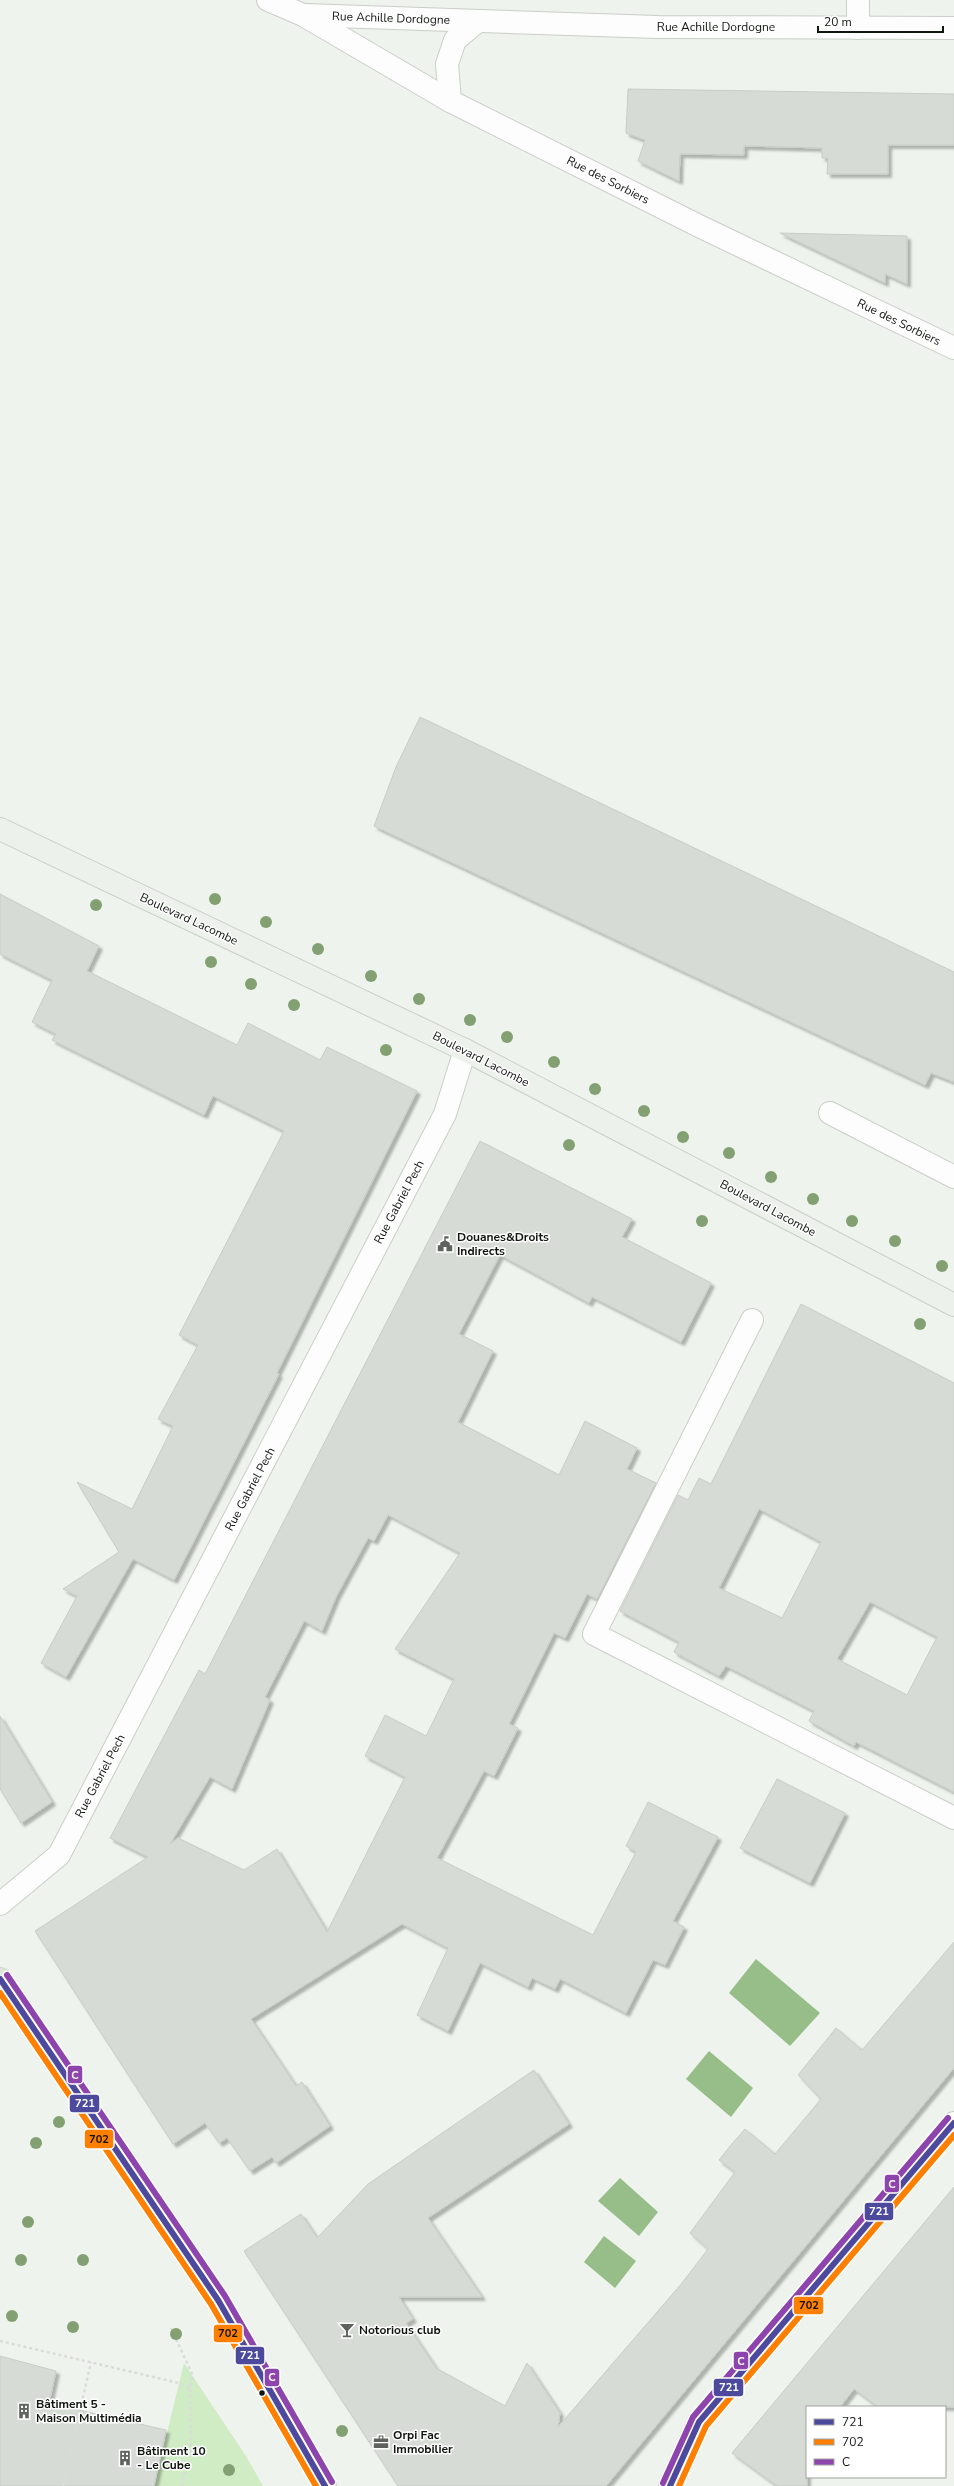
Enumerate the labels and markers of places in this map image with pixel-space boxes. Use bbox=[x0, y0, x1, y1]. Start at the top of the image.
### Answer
place label: Douanes&Droits Indirects bbox=[457, 1229, 549, 1259]
public building icon: Douanes&Droits Indirects bbox=[436, 1235, 454, 1253]
bar icon: Notorious club bbox=[338, 2321, 356, 2339]
place label: Notorious club bbox=[359, 2322, 441, 2338]
unlabelled marker bbox=[257, 2388, 267, 2398]
place label: Bâtiment 5 - Maison Multimédia bbox=[36, 2396, 142, 2426]
building icon: Bâtiment 5 - Maison Multimédia bbox=[15, 2402, 33, 2420]
place label: Orpi Fac Immobilier bbox=[393, 2427, 453, 2457]
office icon: Orpi Fac Immobilier bbox=[372, 2433, 390, 2451]
place label: Bâtiment 10 - Le Cube bbox=[137, 2443, 206, 2473]
building icon: Bâtiment 10 - Le Cube bbox=[116, 2449, 134, 2467]

